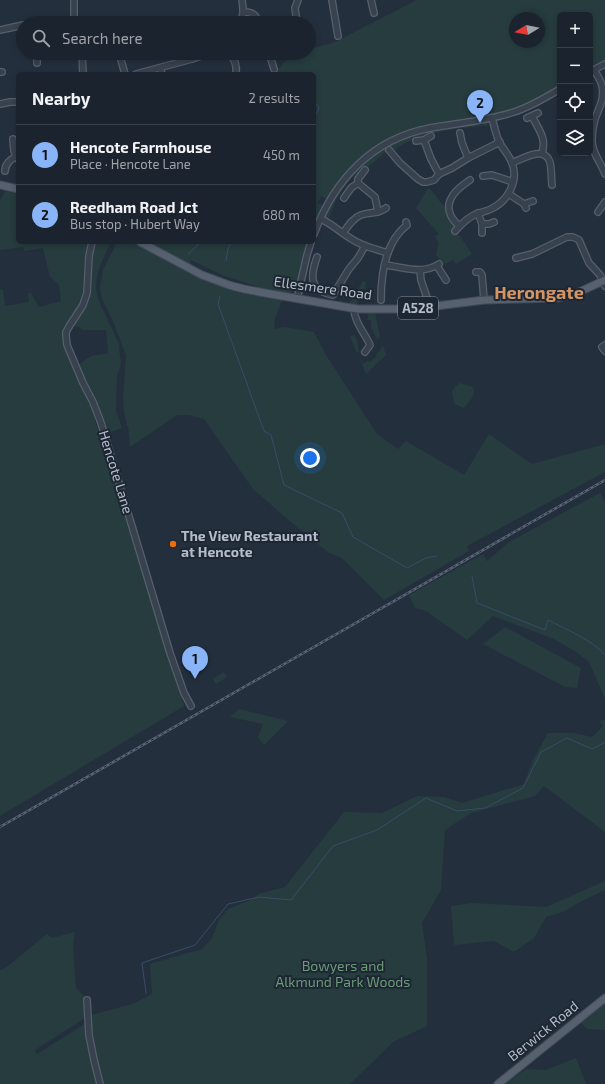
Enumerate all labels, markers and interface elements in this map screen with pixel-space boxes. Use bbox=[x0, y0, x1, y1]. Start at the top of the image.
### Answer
north arrow bbox=[509, 12, 545, 48]
map controls bbox=[557, 12, 593, 156]
button: + bbox=[557, 12, 593, 48]
search box bbox=[16, 16, 316, 60]
icon: search bbox=[30, 27, 52, 49]
text: Search here bbox=[62, 29, 143, 47]
button: − bbox=[557, 48, 593, 84]
button: locate bbox=[557, 84, 593, 120]
text: Nearby bbox=[32, 88, 90, 108]
text: 2 results bbox=[248, 90, 300, 106]
pin: 2 bbox=[467, 90, 493, 123]
button: layers bbox=[557, 120, 593, 156]
text: Hencote Farmhouse bbox=[70, 138, 211, 156]
text: 1 bbox=[42, 147, 48, 163]
text: 450 m bbox=[263, 147, 300, 163]
text: Place · Hencote Lane bbox=[70, 156, 191, 172]
text: Reedham Road Jct bbox=[70, 198, 198, 216]
text: 2 bbox=[41, 207, 49, 223]
text: 680 m bbox=[263, 207, 300, 223]
text: Bus stop · Hubert Way bbox=[70, 216, 200, 232]
street label: Ellesmere Road bbox=[273, 272, 373, 303]
district label: Herongate bbox=[494, 281, 584, 303]
road number: A528 bbox=[398, 297, 438, 319]
street label: Hencote Lane bbox=[96, 428, 137, 516]
your location bbox=[300, 448, 320, 468]
place label: The View Restaurant at Hencote bbox=[181, 527, 318, 560]
marker: The View Restaurant at Hencote bbox=[168, 539, 178, 549]
pin: 1 bbox=[182, 646, 208, 679]
park label: Bowyers and Alkmund Park Woods bbox=[275, 957, 411, 990]
street label: Berwick Road bbox=[504, 997, 581, 1064]

